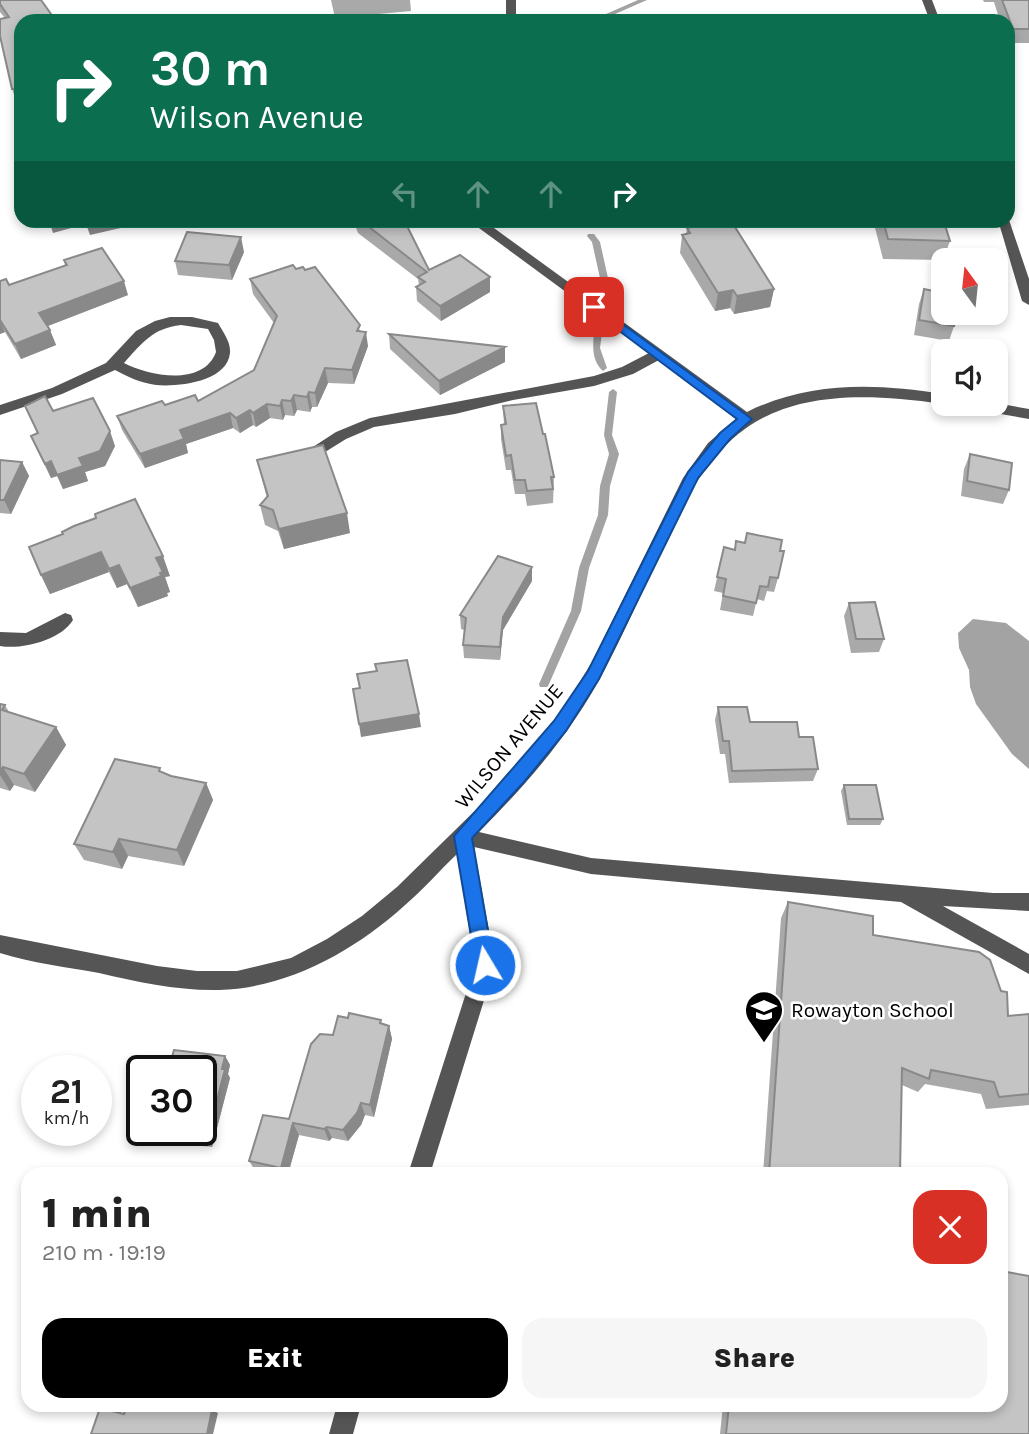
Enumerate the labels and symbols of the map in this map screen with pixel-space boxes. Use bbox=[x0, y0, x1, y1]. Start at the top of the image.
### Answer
north arrow bbox=[931, 248, 1008, 326]
pin bbox=[564, 277, 624, 337]
street label: WILSON AVENUE bbox=[450, 679, 568, 813]
position arrow bbox=[448, 928, 522, 1002]
school or university icon: Rowayton School bbox=[743, 989, 785, 1044]
place label: Rowayton School bbox=[791, 998, 954, 1022]
speed limit sign: 30 bbox=[126, 1055, 217, 1146]

